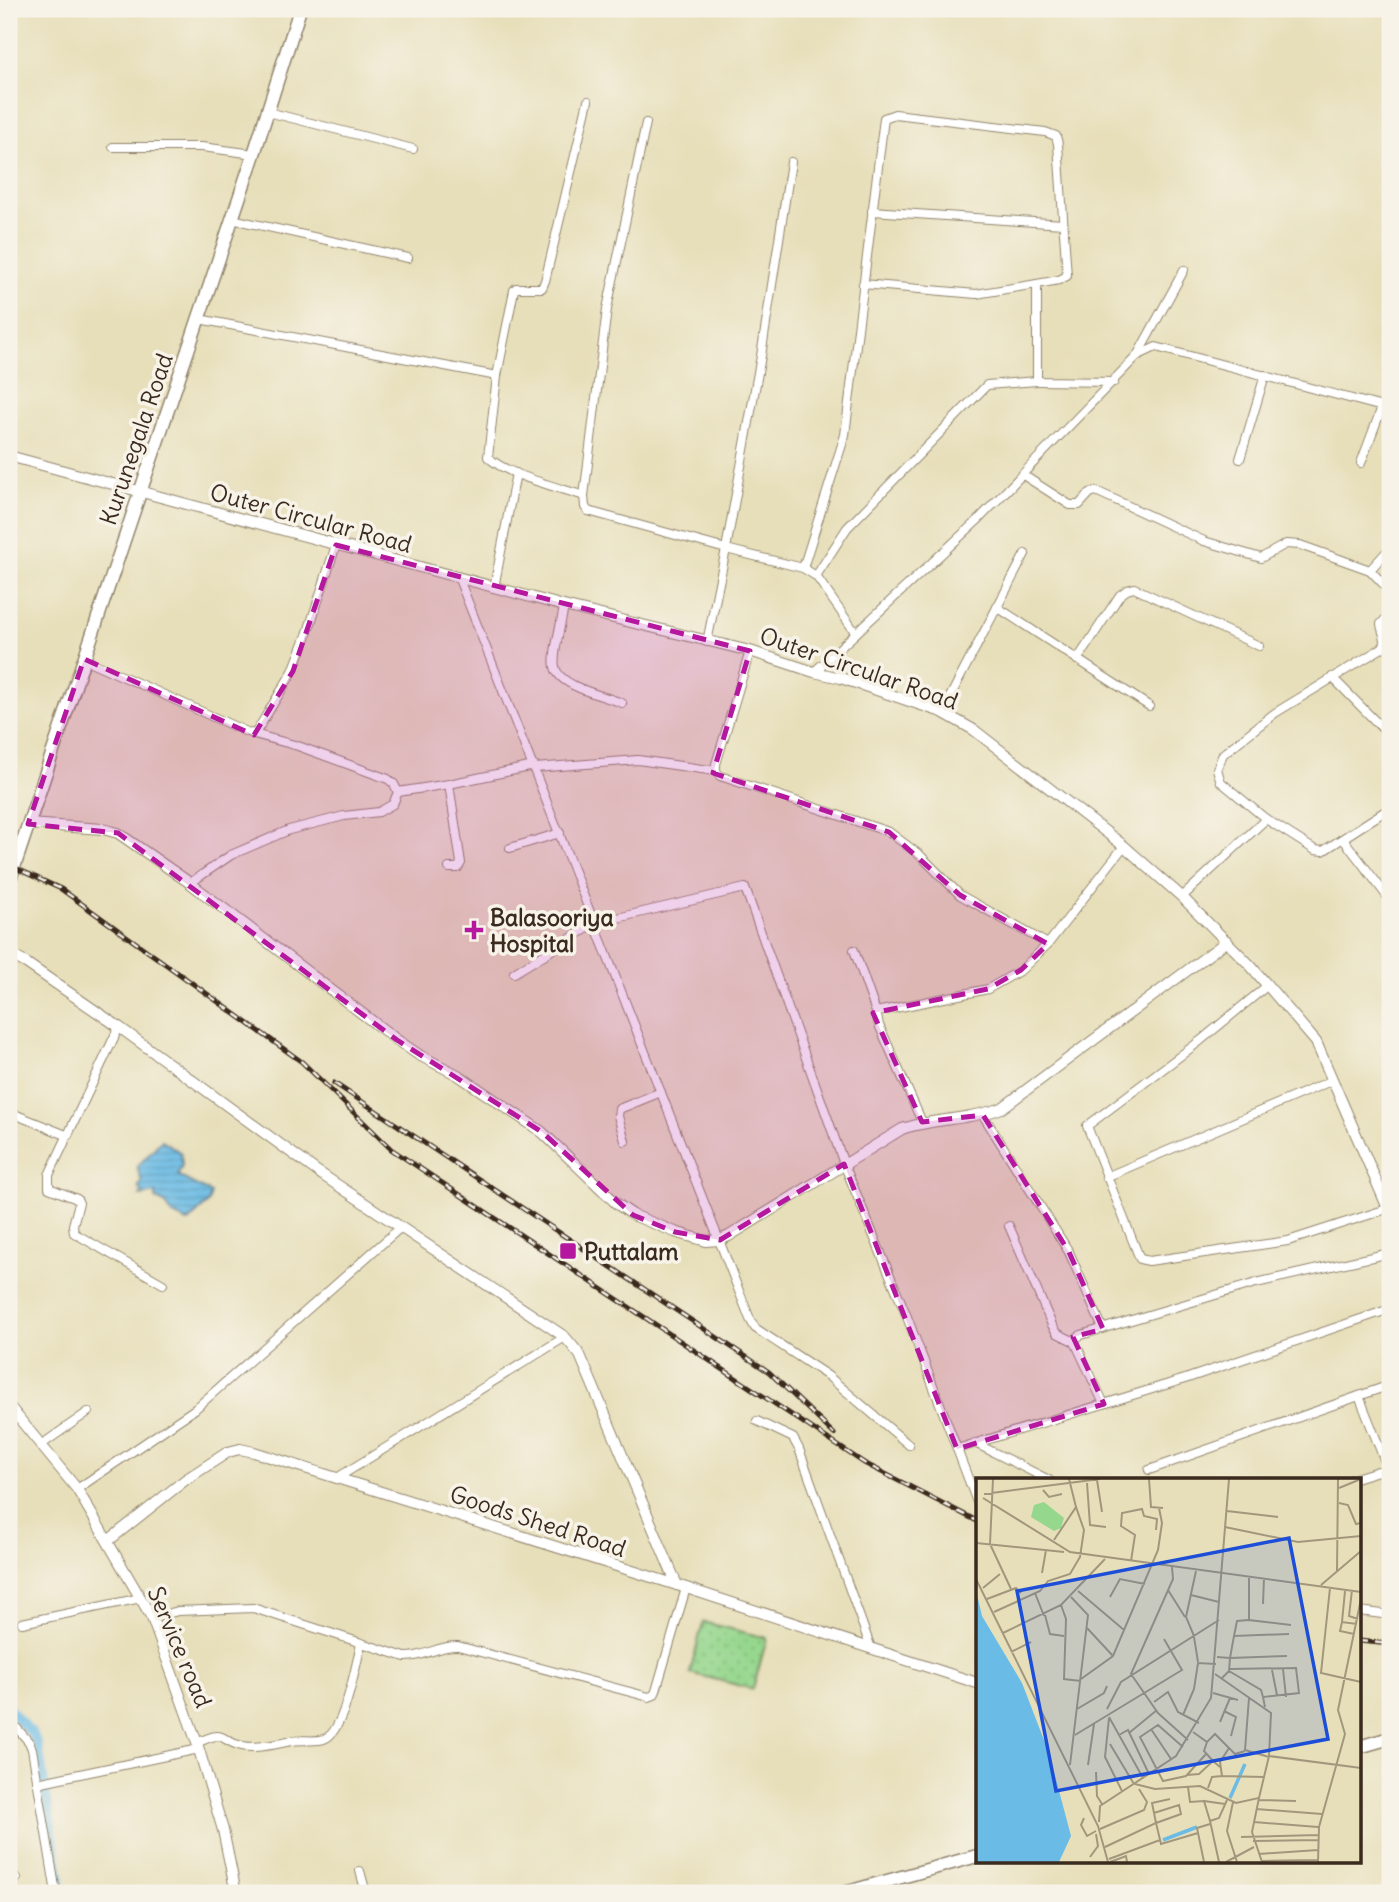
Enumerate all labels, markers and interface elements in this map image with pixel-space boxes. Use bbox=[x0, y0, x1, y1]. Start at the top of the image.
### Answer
street label: Kurunegala Road bbox=[93, 349, 179, 529]
street label: Outer Circular Road bbox=[207, 477, 415, 559]
street label: Outer Circular Road bbox=[756, 620, 962, 716]
place label: Balasooriya Hospital bbox=[490, 903, 614, 958]
marker: Balasooriya Hospital bbox=[464, 920, 484, 940]
place label: Puttalam bbox=[584, 1237, 678, 1266]
marker: Puttalam bbox=[558, 1241, 578, 1261]
inset map bbox=[976, 1478, 1360, 1864]
street label: Goods Shed Road bbox=[446, 1479, 630, 1563]
street label: Service road bbox=[142, 1582, 218, 1712]

